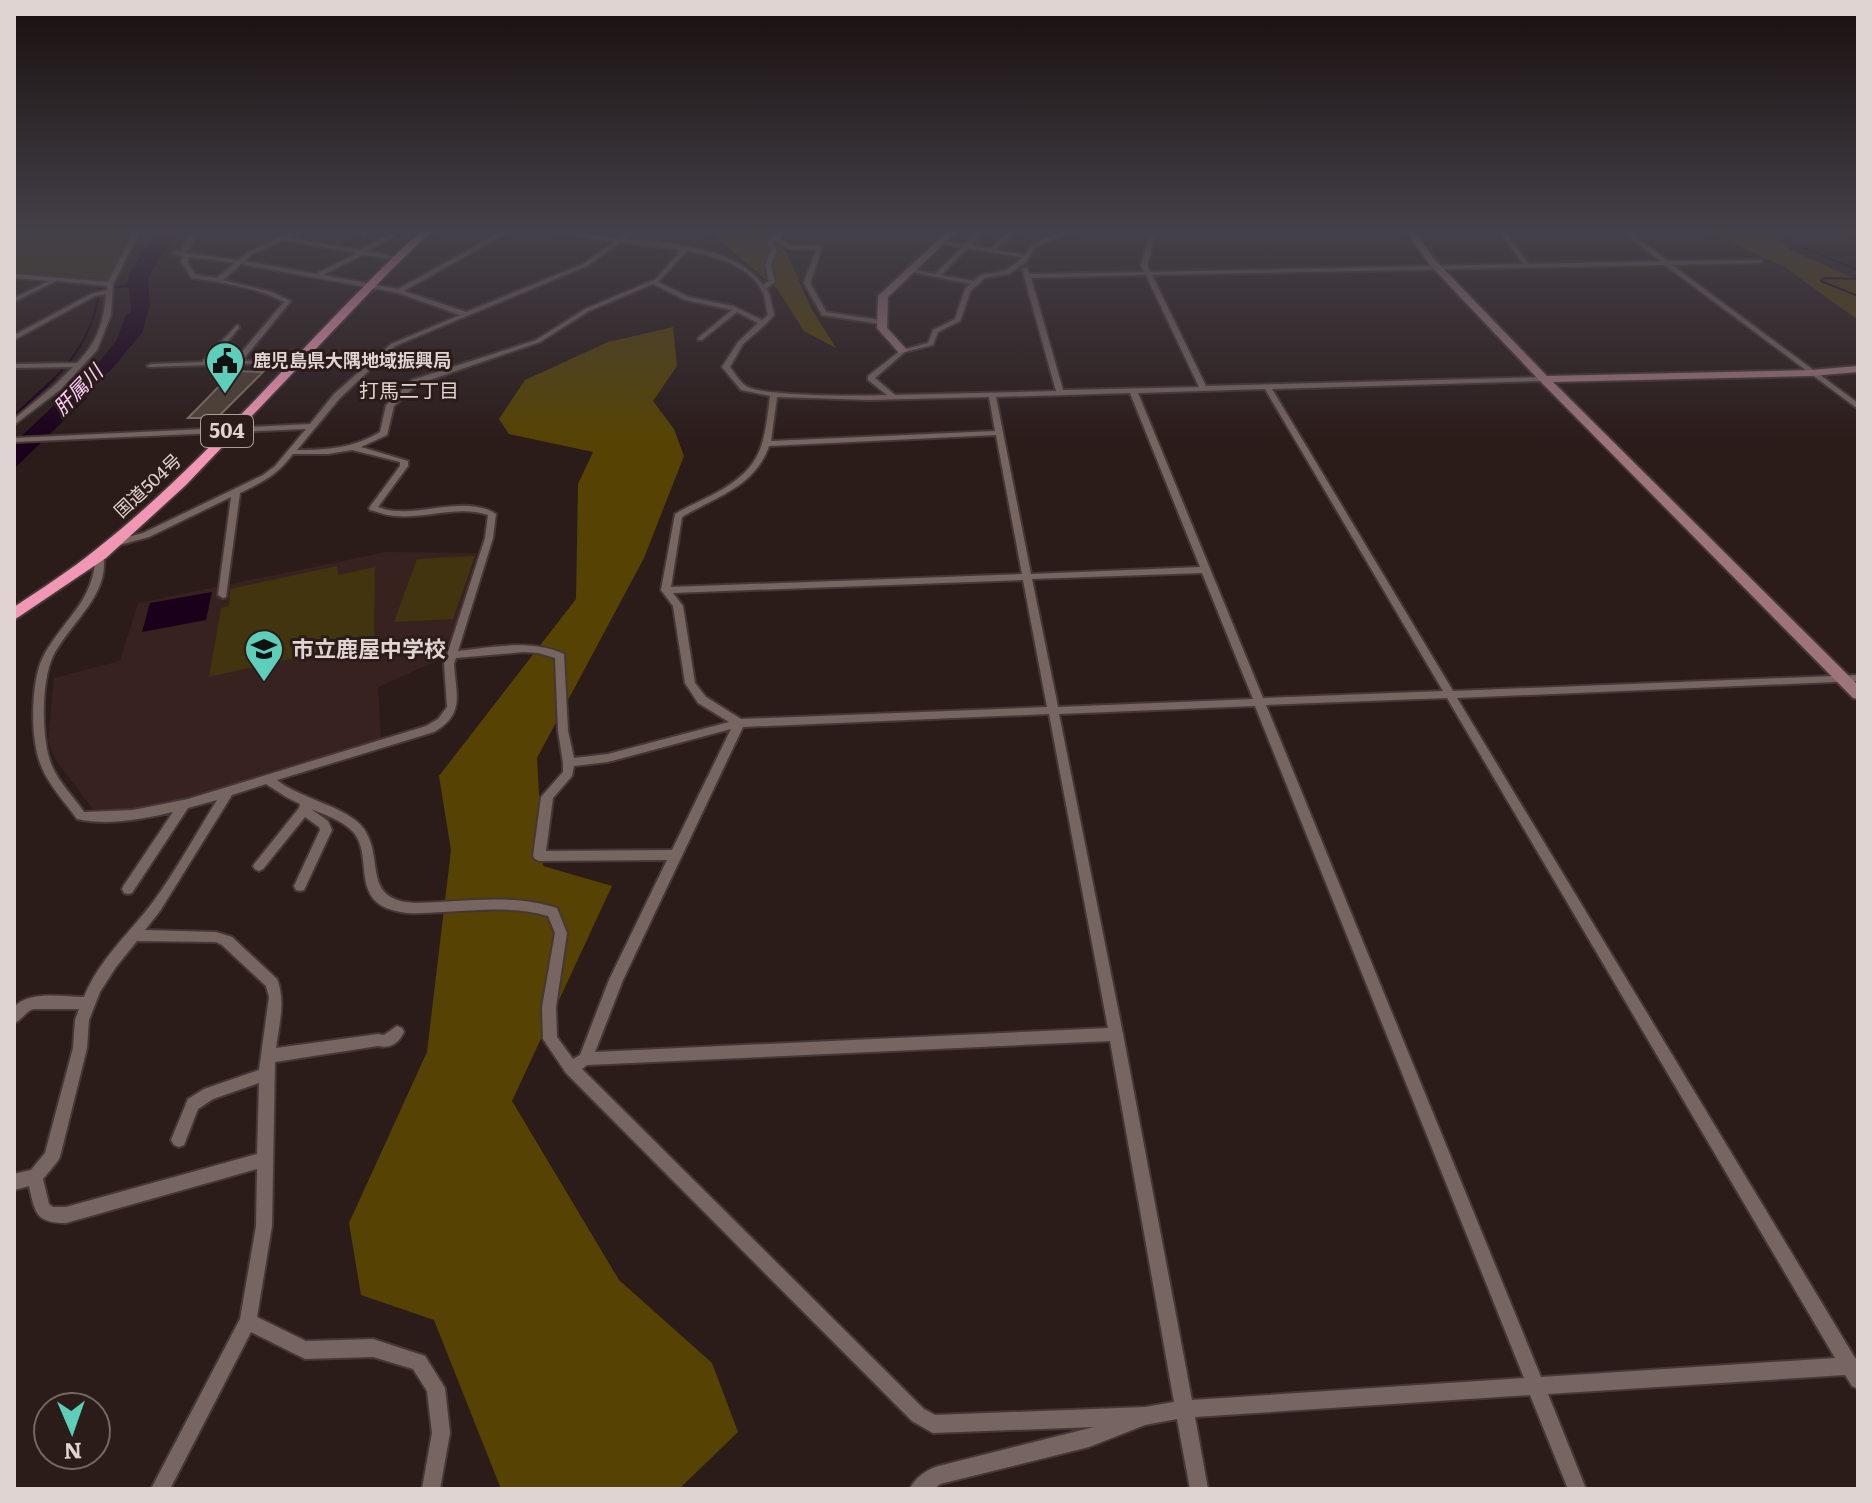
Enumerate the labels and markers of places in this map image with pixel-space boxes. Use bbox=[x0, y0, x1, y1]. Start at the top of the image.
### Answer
public building icon: 鹿児島県大隅地域振興局 bbox=[204, 340, 246, 395]
place label: 鹿児島県大隅地域振興局 bbox=[253, 346, 451, 373]
school or university icon: 市立鹿屋中学校 bbox=[243, 628, 285, 683]
place label: 市立鹿屋中学校 bbox=[292, 631, 446, 664]

